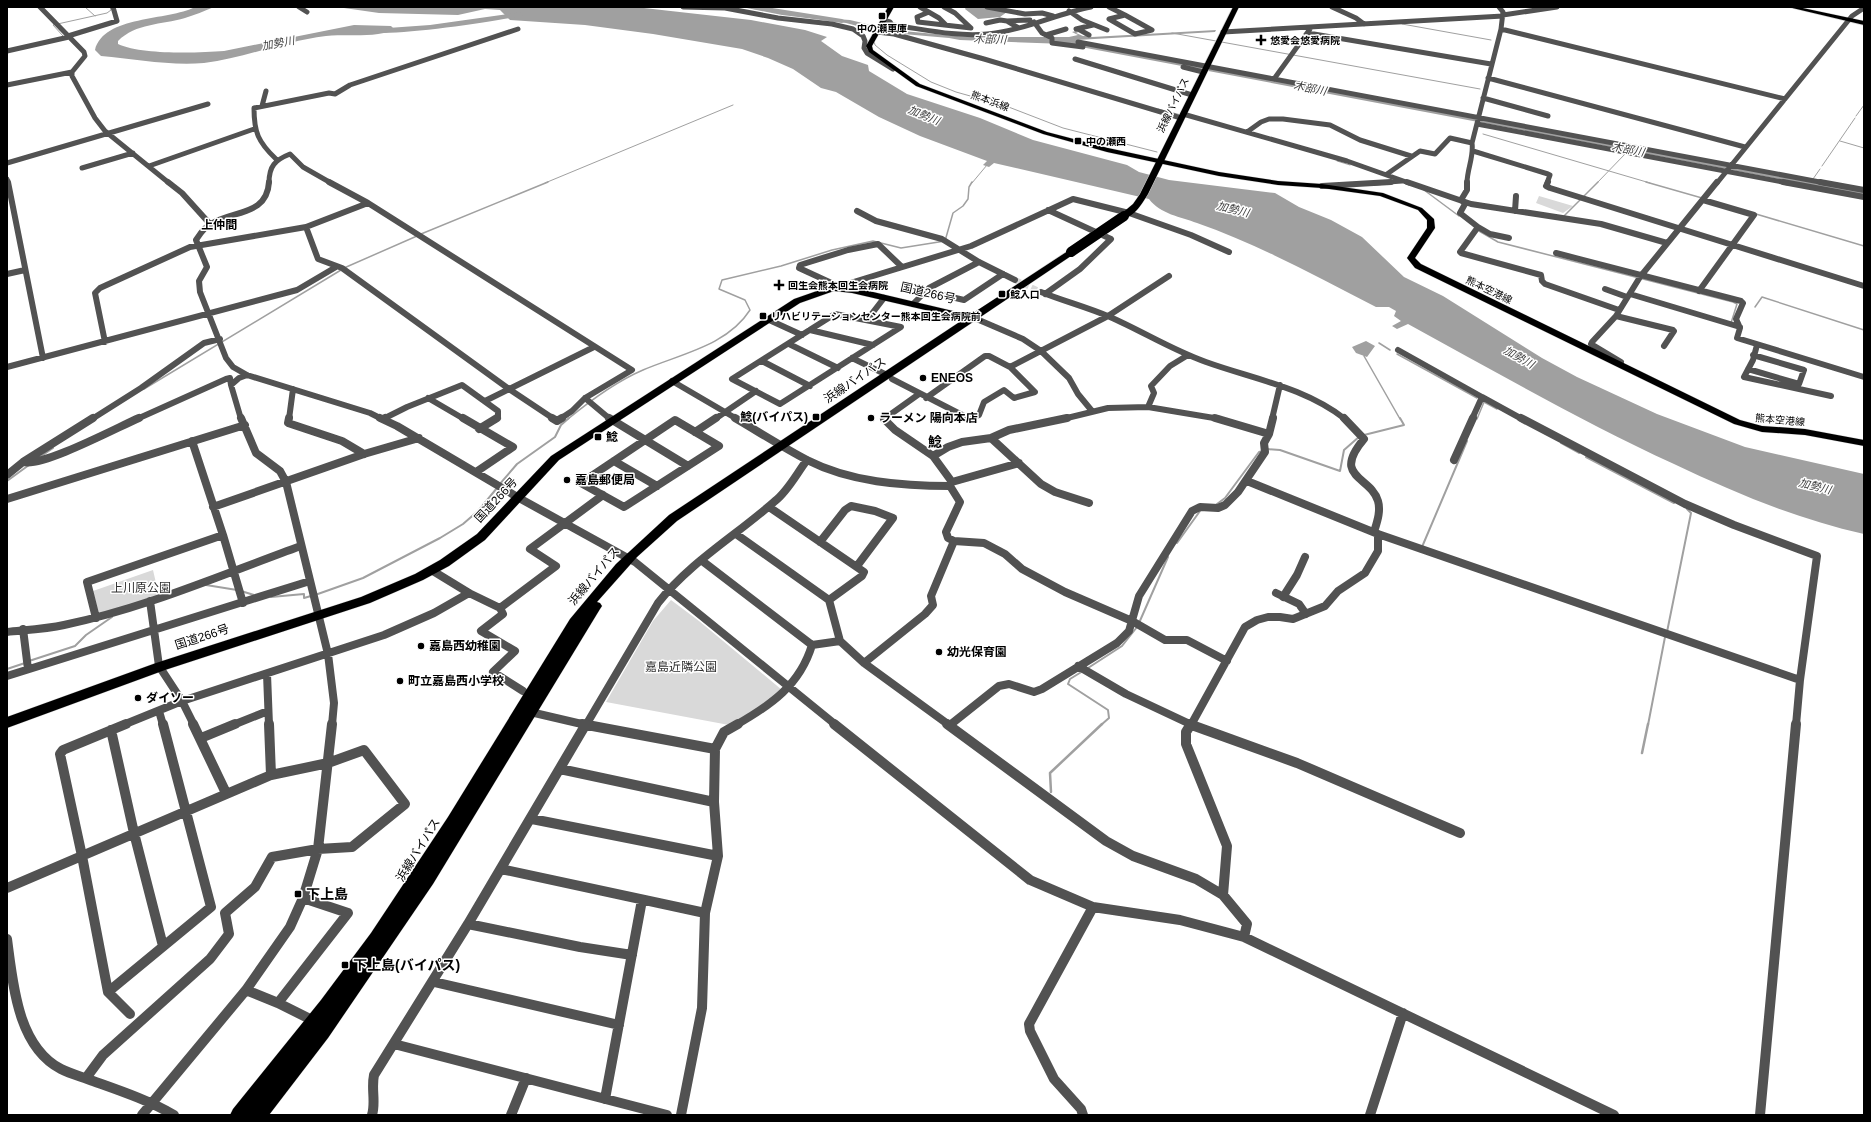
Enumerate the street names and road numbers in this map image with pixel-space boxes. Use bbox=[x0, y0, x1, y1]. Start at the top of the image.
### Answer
street label: 浜線バイパス bbox=[1155, 76, 1191, 134]
street label: 熊本浜線 bbox=[969, 89, 1011, 113]
street label: 熊本空港線 bbox=[1464, 274, 1514, 306]
street label: 国道266号 bbox=[899, 280, 957, 306]
street label: 浜線バイパス bbox=[821, 354, 889, 406]
street label: 熊本空港線 bbox=[1755, 412, 1805, 428]
street label: 国道266号 bbox=[472, 475, 520, 525]
street label: 浜線バイパス bbox=[566, 544, 622, 608]
street label: 国道266号 bbox=[173, 622, 231, 652]
street label: 浜線バイパス bbox=[393, 816, 443, 884]

